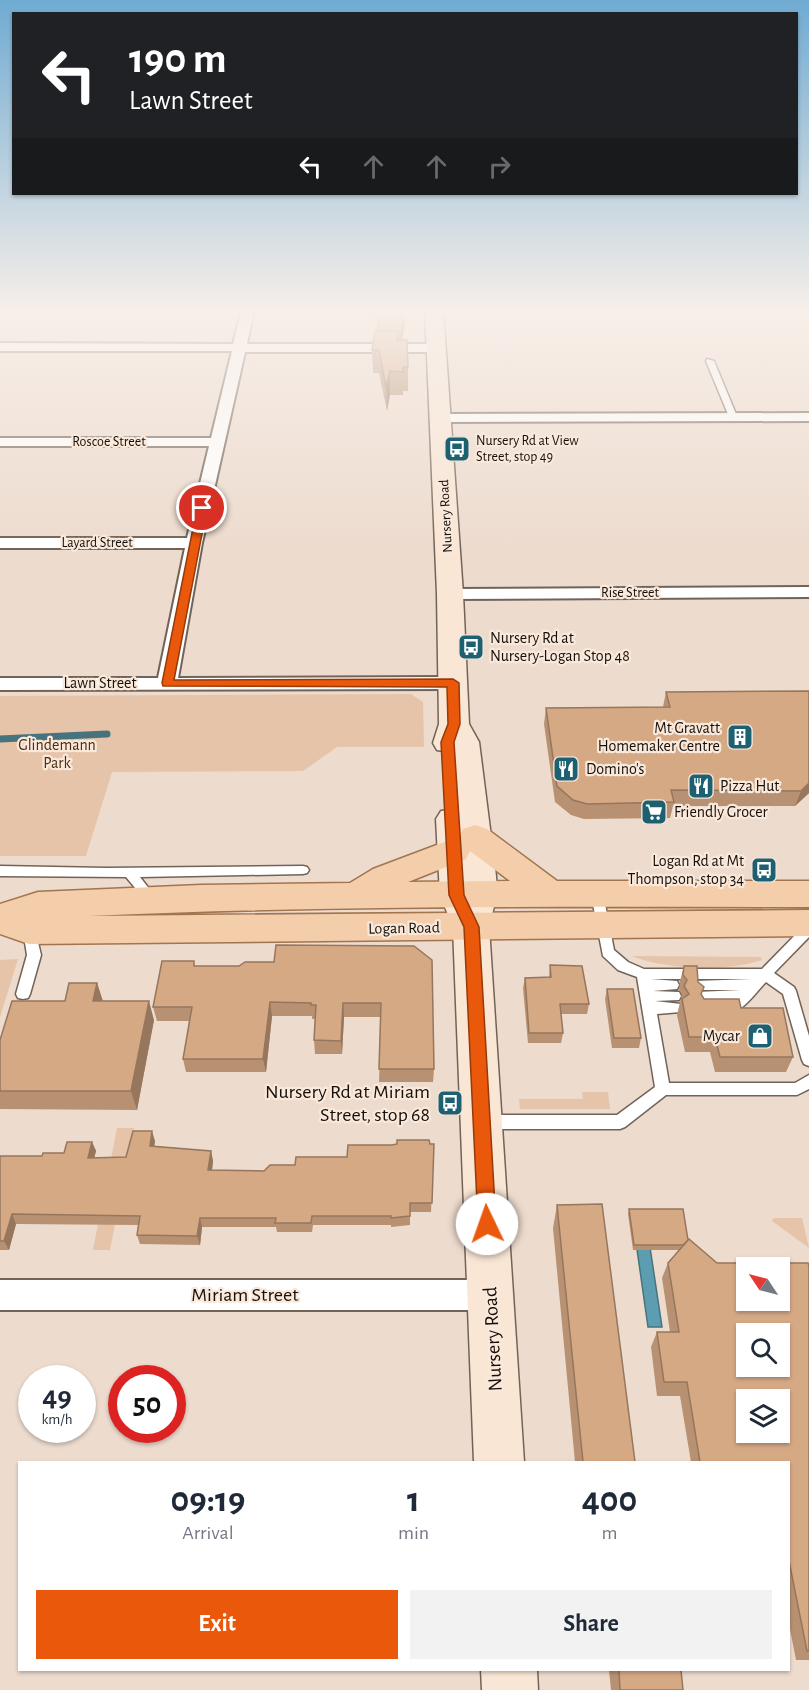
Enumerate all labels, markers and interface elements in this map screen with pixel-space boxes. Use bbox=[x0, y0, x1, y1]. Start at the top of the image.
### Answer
icon: left bbox=[30, 36, 108, 114]
text: 190 m bbox=[129, 38, 227, 80]
text: Lawn Street bbox=[129, 87, 253, 114]
icon: left bbox=[294, 150, 327, 183]
icon: ahead bbox=[357, 150, 390, 183]
icon: ahead bbox=[420, 150, 453, 183]
icon: right bbox=[483, 150, 516, 183]
bus stop icon: Nursery Rd at View Street, stop 49 bbox=[442, 434, 472, 464]
place label: Nursery Rd at View Street, stop 49 bbox=[476, 434, 579, 464]
street label: Roscoe Street bbox=[72, 435, 146, 449]
street label: Nursery Road bbox=[437, 479, 455, 553]
pin bbox=[176, 482, 227, 533]
icon: arrive bbox=[185, 491, 218, 524]
street label: Layard Street bbox=[61, 536, 133, 550]
street label: Rise Street bbox=[601, 586, 660, 600]
place label: Nursery Rd at Nursery-Logan Stop 48 bbox=[490, 630, 630, 665]
bus stop icon: Nursery Rd at Nursery-Logan Stop 48 bbox=[456, 632, 486, 662]
street label: Lawn Street bbox=[63, 675, 137, 691]
place label: Mt Gravatt Homemaker Centre bbox=[598, 720, 720, 754]
building icon: Mt Gravatt Homemaker Centre bbox=[725, 722, 755, 752]
park label: Glindemann Park bbox=[18, 737, 96, 771]
restaurant icon: Domino's bbox=[551, 754, 581, 784]
place label: Domino's bbox=[586, 761, 645, 777]
restaurant icon: Pizza Hut bbox=[686, 771, 716, 801]
place label: Pizza Hut bbox=[720, 778, 779, 794]
supermarket icon: Friendly Grocer bbox=[639, 797, 669, 827]
place label: Friendly Grocer bbox=[674, 804, 769, 821]
place label: Logan Rd at Mt Thompson, stop 34 bbox=[627, 853, 744, 887]
bus stop icon: Logan Rd at Mt Thompson, stop 34 bbox=[749, 855, 779, 885]
street label: Logan Road bbox=[368, 919, 440, 937]
shop icon: Mycar bbox=[745, 1021, 775, 1051]
place label: Mycar bbox=[703, 1028, 741, 1045]
place label: Nursery Rd at Miriam Street, stop 68 bbox=[265, 1082, 430, 1125]
bus stop icon: Nursery Rd at Miriam Street, stop 68 bbox=[435, 1088, 465, 1118]
position arrow bbox=[455, 1192, 519, 1256]
north arrow bbox=[736, 1257, 790, 1311]
map controls bbox=[736, 1257, 790, 1443]
street label: Miriam Street bbox=[191, 1285, 299, 1305]
street label: Nursery Road bbox=[480, 1286, 506, 1392]
button: search bbox=[736, 1323, 790, 1377]
speed limit sign: 50 bbox=[108, 1365, 186, 1443]
text: 49 bbox=[42, 1382, 72, 1412]
button: layers bbox=[736, 1389, 790, 1443]
text: km/h bbox=[42, 1412, 72, 1427]
text: 09:19 bbox=[171, 1482, 245, 1518]
text: 1 bbox=[407, 1482, 420, 1518]
text: 400 bbox=[582, 1482, 637, 1518]
text: Arrival bbox=[182, 1523, 234, 1543]
text: min bbox=[398, 1523, 429, 1543]
text: m bbox=[602, 1523, 618, 1543]
button: Exit bbox=[36, 1590, 398, 1659]
button: Share bbox=[410, 1590, 772, 1659]

